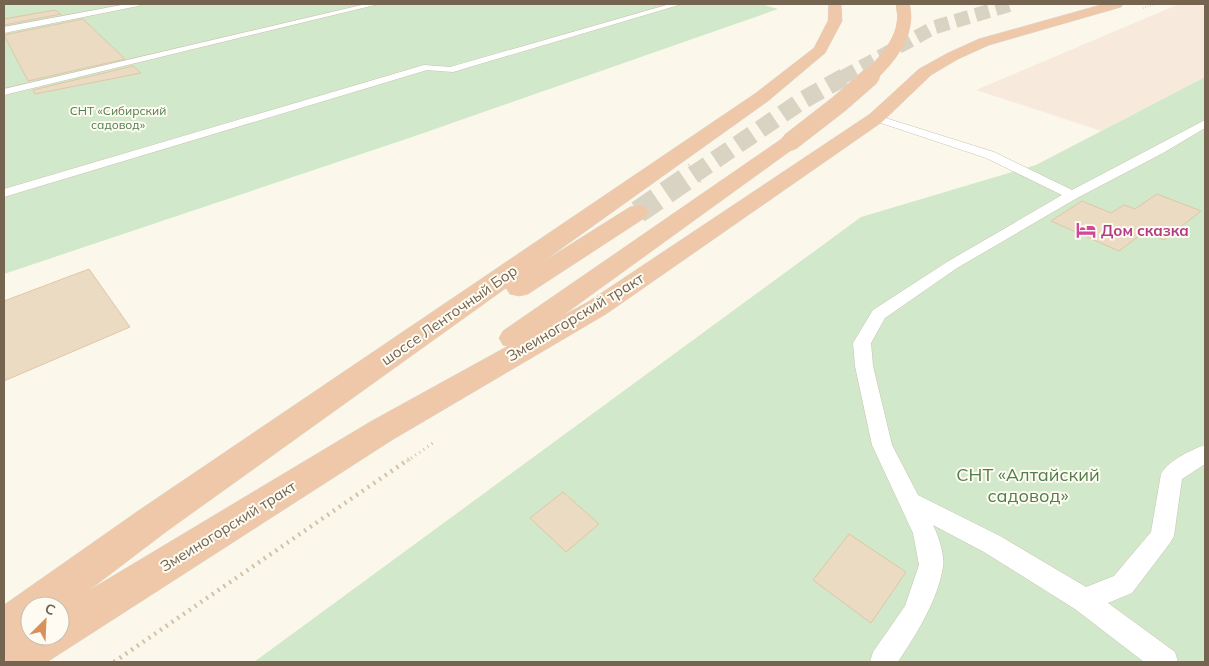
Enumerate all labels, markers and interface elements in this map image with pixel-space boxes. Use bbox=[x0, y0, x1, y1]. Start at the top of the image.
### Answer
park label: СНТ «Сибирский садовод» bbox=[70, 103, 166, 132]
hotel icon: Дом сказка bbox=[1075, 219, 1097, 241]
place label: Дом сказка bbox=[1101, 221, 1189, 240]
street label: шоссе Ленточный Бор bbox=[377, 261, 521, 369]
street label: Змеиногорский тракт bbox=[503, 268, 647, 366]
park label: СНТ «Алтайский садовод» bbox=[956, 463, 1100, 507]
street label: Змеиногорский тракт bbox=[156, 476, 300, 576]
north arrow bbox=[20, 596, 70, 646]
text: С bbox=[42, 599, 58, 619]

